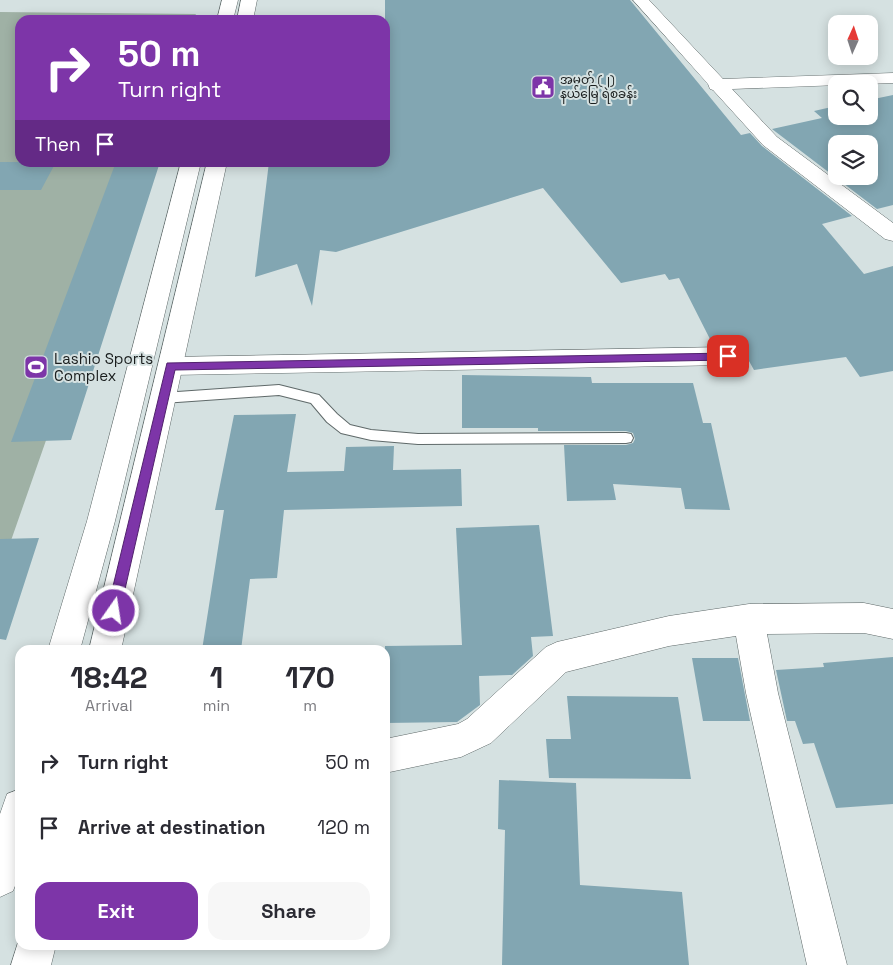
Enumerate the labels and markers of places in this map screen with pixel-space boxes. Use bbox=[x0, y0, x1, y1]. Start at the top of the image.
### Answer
place label: အမှတ် (၂) နယ်မြေ ရဲစခန်း bbox=[560, 71, 637, 104]
public building icon: အမှတ် (၂) နယ်မြေ ရဲစခန်း bbox=[530, 74, 556, 100]
pin bbox=[707, 335, 749, 377]
place label: Lashio Sports Complex bbox=[54, 349, 153, 385]
sports icon: Lashio Sports Complex bbox=[23, 354, 49, 380]

